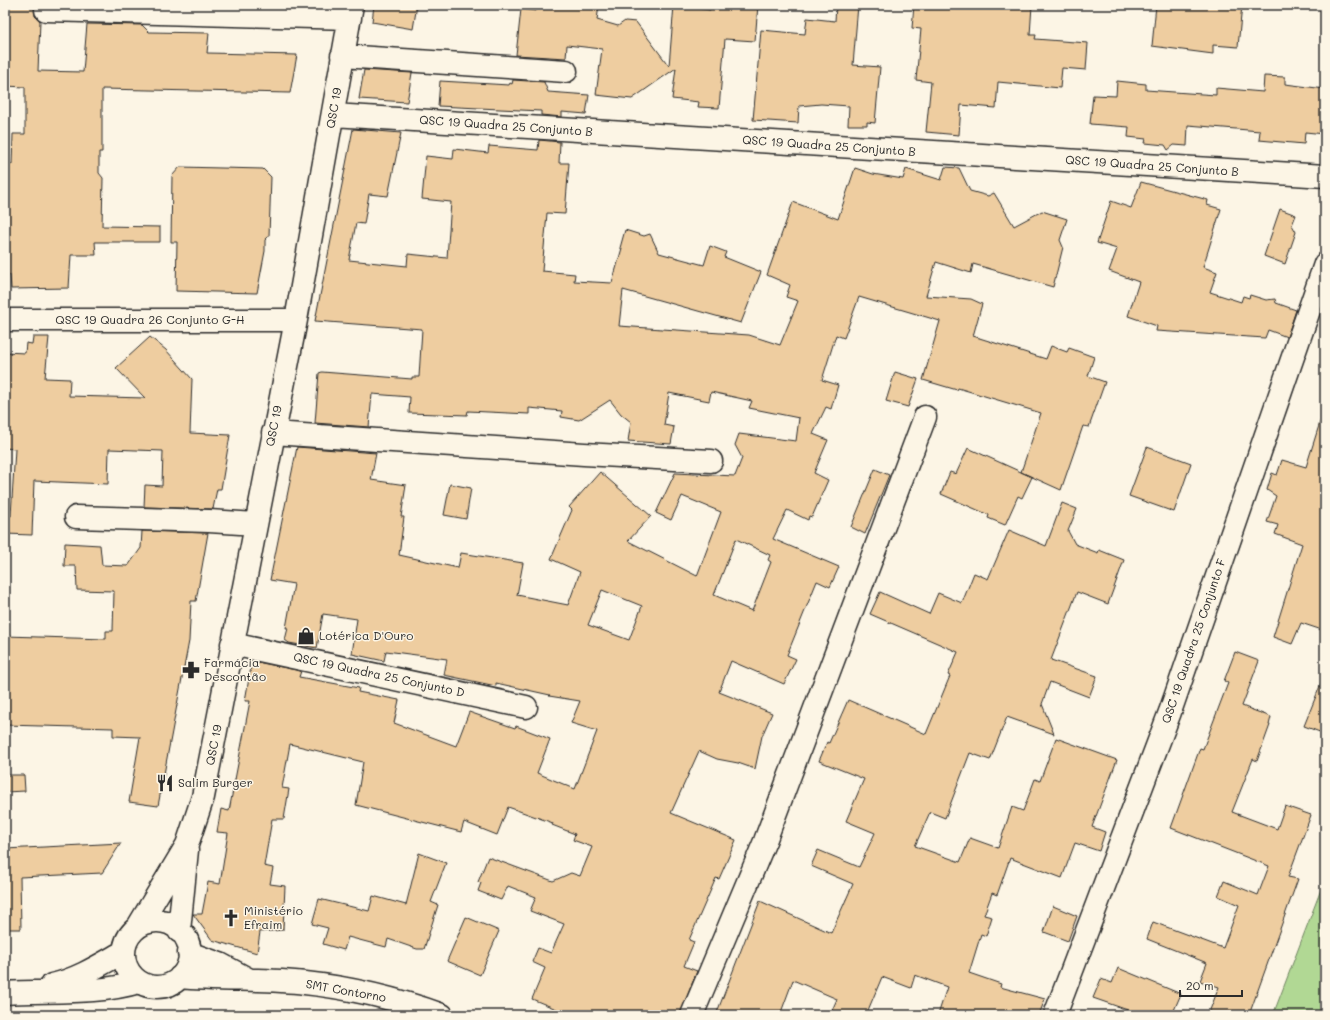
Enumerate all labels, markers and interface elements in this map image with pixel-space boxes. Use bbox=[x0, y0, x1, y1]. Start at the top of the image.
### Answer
street label: QSC 19 bbox=[322, 86, 344, 129]
street label: QSC 19 Quadra 25 Conjunto B bbox=[419, 111, 593, 139]
street label: QSC 19 Quadra 25 Conjunto B bbox=[742, 131, 916, 159]
street label: QSC 19 Quadra 25 Conjunto B bbox=[1065, 151, 1239, 179]
street label: QSC 19 Quadra 26 Conjunto G-H bbox=[55, 311, 245, 327]
street label: QSC 19 bbox=[261, 404, 285, 447]
street label: QSC 19 Quadra 25 Conjunto F bbox=[1157, 556, 1229, 725]
shop icon: Lotérica D'Ouro bbox=[296, 626, 316, 646]
place label: Lotérica D'Ouro bbox=[319, 627, 413, 643]
street label: QSC 19 Quadra 25 Conjunto D bbox=[292, 648, 466, 700]
place label: Farmácia Descontão bbox=[204, 654, 266, 684]
pharmacy icon: Farmácia Descontão bbox=[181, 660, 201, 680]
street label: QSC 19 bbox=[201, 723, 225, 766]
restaurant icon: Salim Burger bbox=[155, 773, 175, 793]
place label: Salim Burger bbox=[178, 774, 253, 790]
place label: Ministério Efraim bbox=[244, 902, 303, 932]
church icon: Ministério Efraim bbox=[221, 908, 241, 928]
scale bar bbox=[1180, 972, 1242, 998]
street label: SMT Contorno bbox=[305, 975, 388, 1005]
text: 20 m bbox=[1186, 977, 1214, 993]

